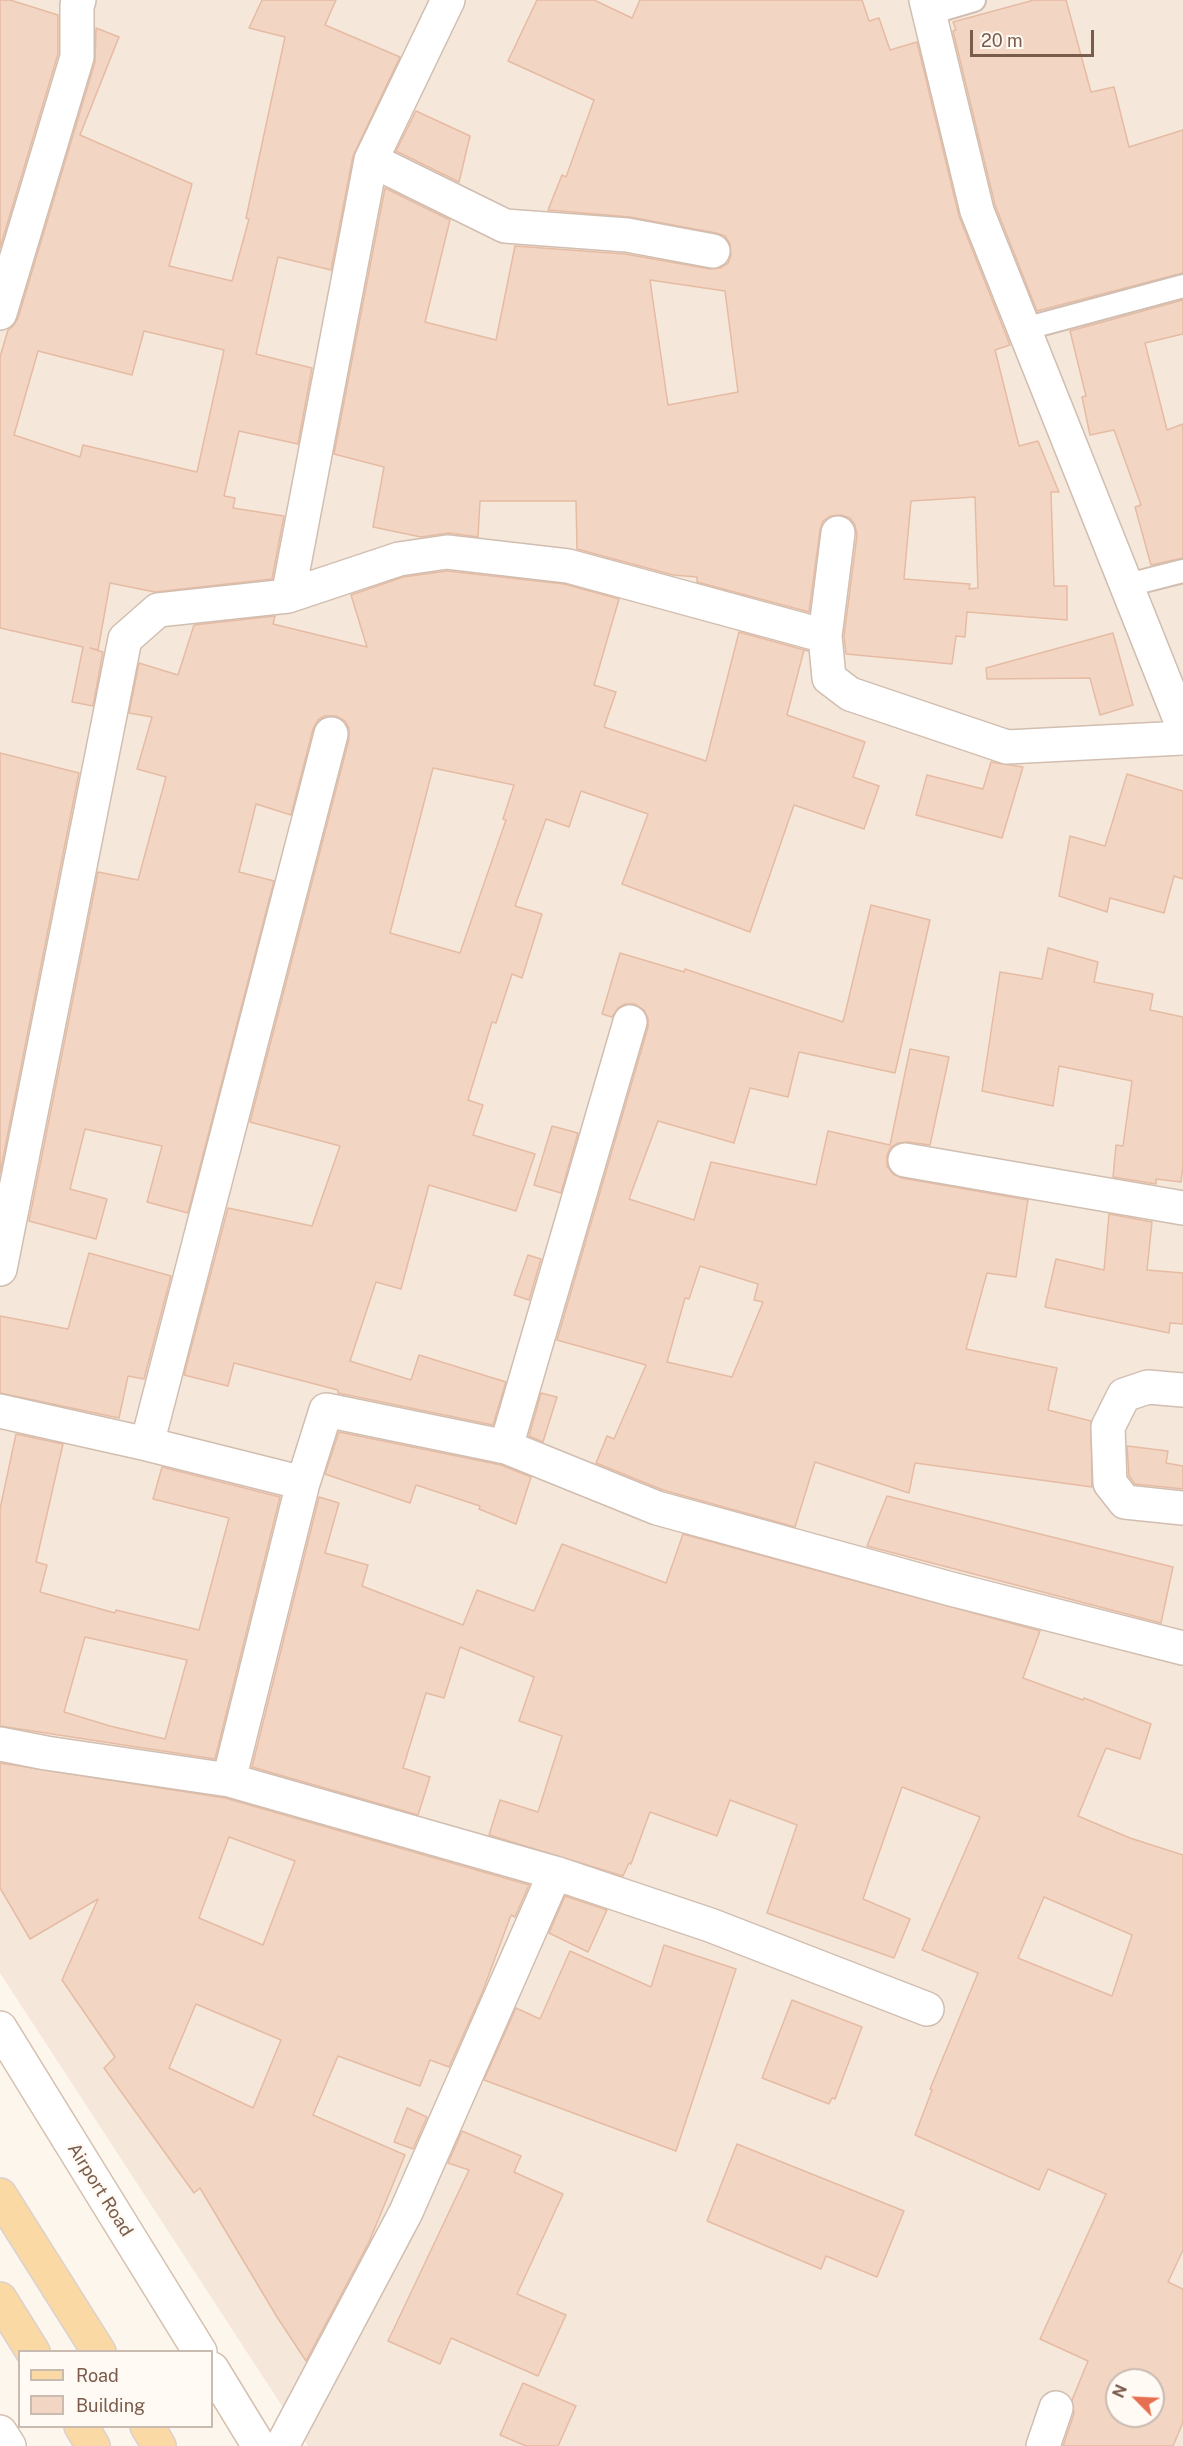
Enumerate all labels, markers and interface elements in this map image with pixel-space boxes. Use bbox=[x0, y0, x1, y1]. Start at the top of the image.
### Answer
scale bar bbox=[973, 18, 1098, 56]
text: 20 m bbox=[981, 30, 1023, 51]
street label: Airport Road bbox=[63, 2139, 137, 2241]
legend bbox=[18, 2350, 213, 2428]
text: Road bbox=[76, 2365, 119, 2386]
north arrow bbox=[1105, 2368, 1165, 2428]
text: N bbox=[1109, 2382, 1131, 2401]
text: Building bbox=[76, 2395, 145, 2416]

